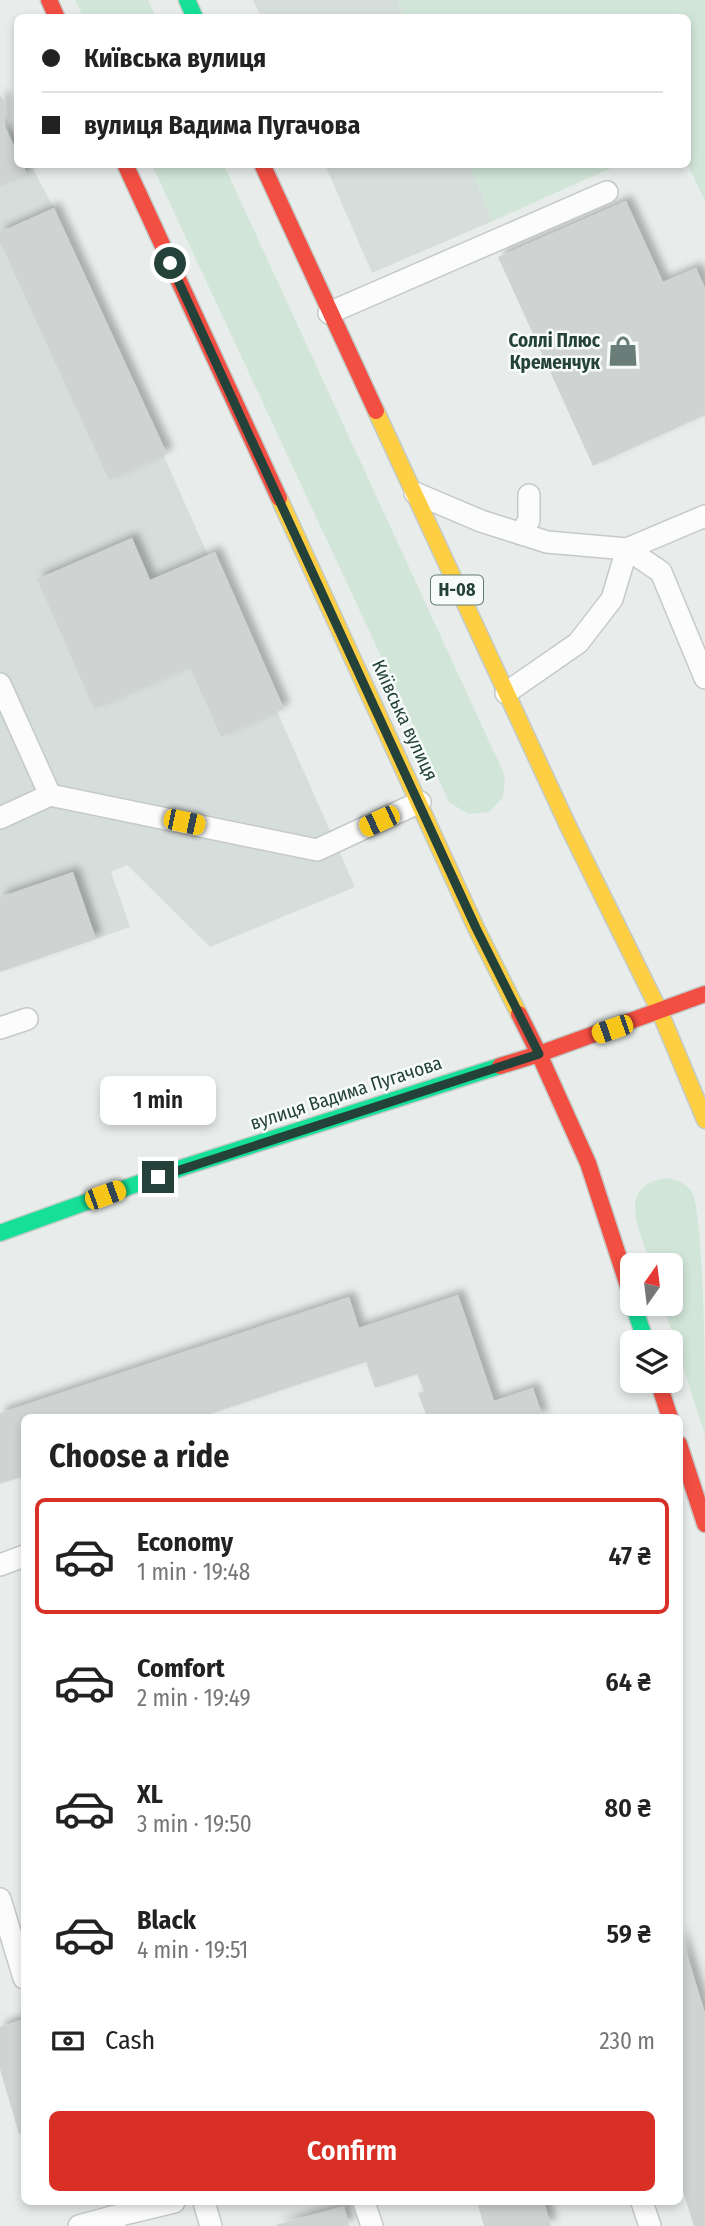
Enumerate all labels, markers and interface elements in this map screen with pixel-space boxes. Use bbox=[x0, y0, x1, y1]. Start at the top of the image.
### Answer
text: Київська вулиця bbox=[84, 43, 266, 74]
text: вулиця Вадима Пугачова bbox=[84, 110, 360, 141]
route start bbox=[154, 247, 186, 279]
place label: Соллі Плюс Кременчук bbox=[509, 329, 601, 374]
shop icon: Соллі Плюс Кременчук bbox=[606, 334, 640, 368]
road number: Н-08 bbox=[431, 576, 483, 604]
street label: Київська вулиця bbox=[367, 656, 443, 784]
car bbox=[356, 803, 403, 839]
car bbox=[162, 807, 207, 837]
car bbox=[589, 1012, 636, 1046]
street label: вулиця Вадима Пугачова bbox=[247, 1051, 445, 1135]
callout: 1 min bbox=[100, 1076, 216, 1124]
text: 1 min bbox=[133, 1086, 183, 1114]
route end bbox=[142, 1161, 174, 1193]
car bbox=[82, 1178, 129, 1212]
north arrow bbox=[620, 1253, 682, 1316]
map controls bbox=[620, 1253, 683, 1393]
button: layers bbox=[620, 1330, 683, 1393]
text: Choose a ride bbox=[49, 1437, 230, 1475]
icon: car bbox=[53, 1525, 116, 1588]
text: Economy bbox=[137, 1527, 233, 1558]
text: 47 ₴ bbox=[608, 1541, 651, 1572]
text: 1 min · 19:48 bbox=[137, 1558, 250, 1586]
icon: car bbox=[53, 1651, 116, 1714]
text: Comfort bbox=[137, 1653, 225, 1684]
text: 64 ₴ bbox=[605, 1667, 651, 1698]
text: 2 min · 19:49 bbox=[137, 1684, 251, 1712]
icon: car bbox=[53, 1777, 116, 1840]
text: XL bbox=[137, 1779, 163, 1810]
text: 80 ₴ bbox=[604, 1793, 651, 1824]
text: 3 min · 19:50 bbox=[137, 1810, 252, 1838]
icon: car bbox=[53, 1903, 116, 1966]
text: Black bbox=[137, 1905, 196, 1936]
text: 59 ₴ bbox=[607, 1919, 651, 1950]
text: 4 min · 19:51 bbox=[137, 1936, 248, 1964]
icon: cash bbox=[49, 2022, 87, 2060]
text: Cash bbox=[105, 2025, 155, 2056]
text: 230 m bbox=[599, 2027, 655, 2055]
button: Confirm bbox=[49, 2111, 655, 2191]

